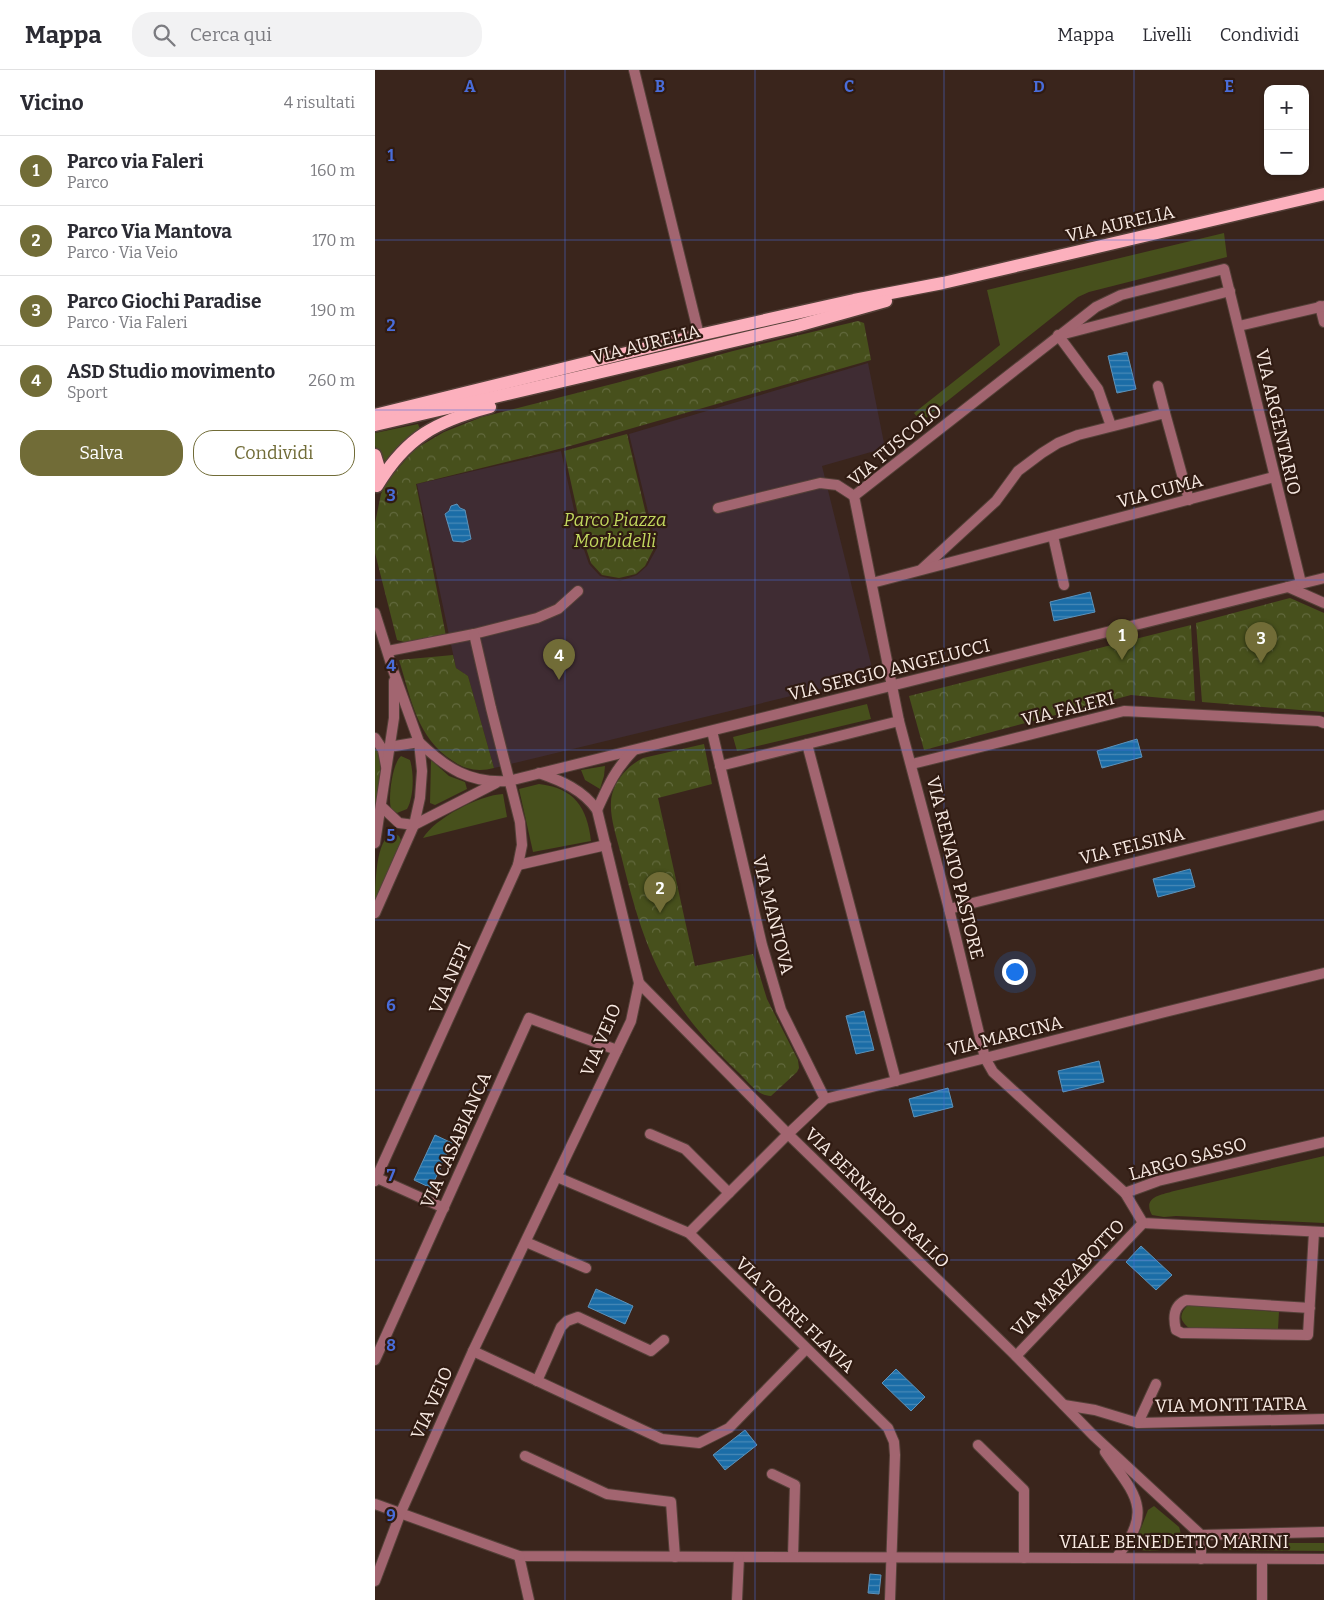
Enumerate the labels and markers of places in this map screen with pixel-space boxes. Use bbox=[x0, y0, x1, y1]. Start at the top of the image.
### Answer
pin: 1 bbox=[1106, 619, 1138, 660]
pin: 3 bbox=[1245, 622, 1277, 663]
pin: 4 bbox=[543, 639, 575, 680]
pin: 2 bbox=[644, 872, 676, 913]

